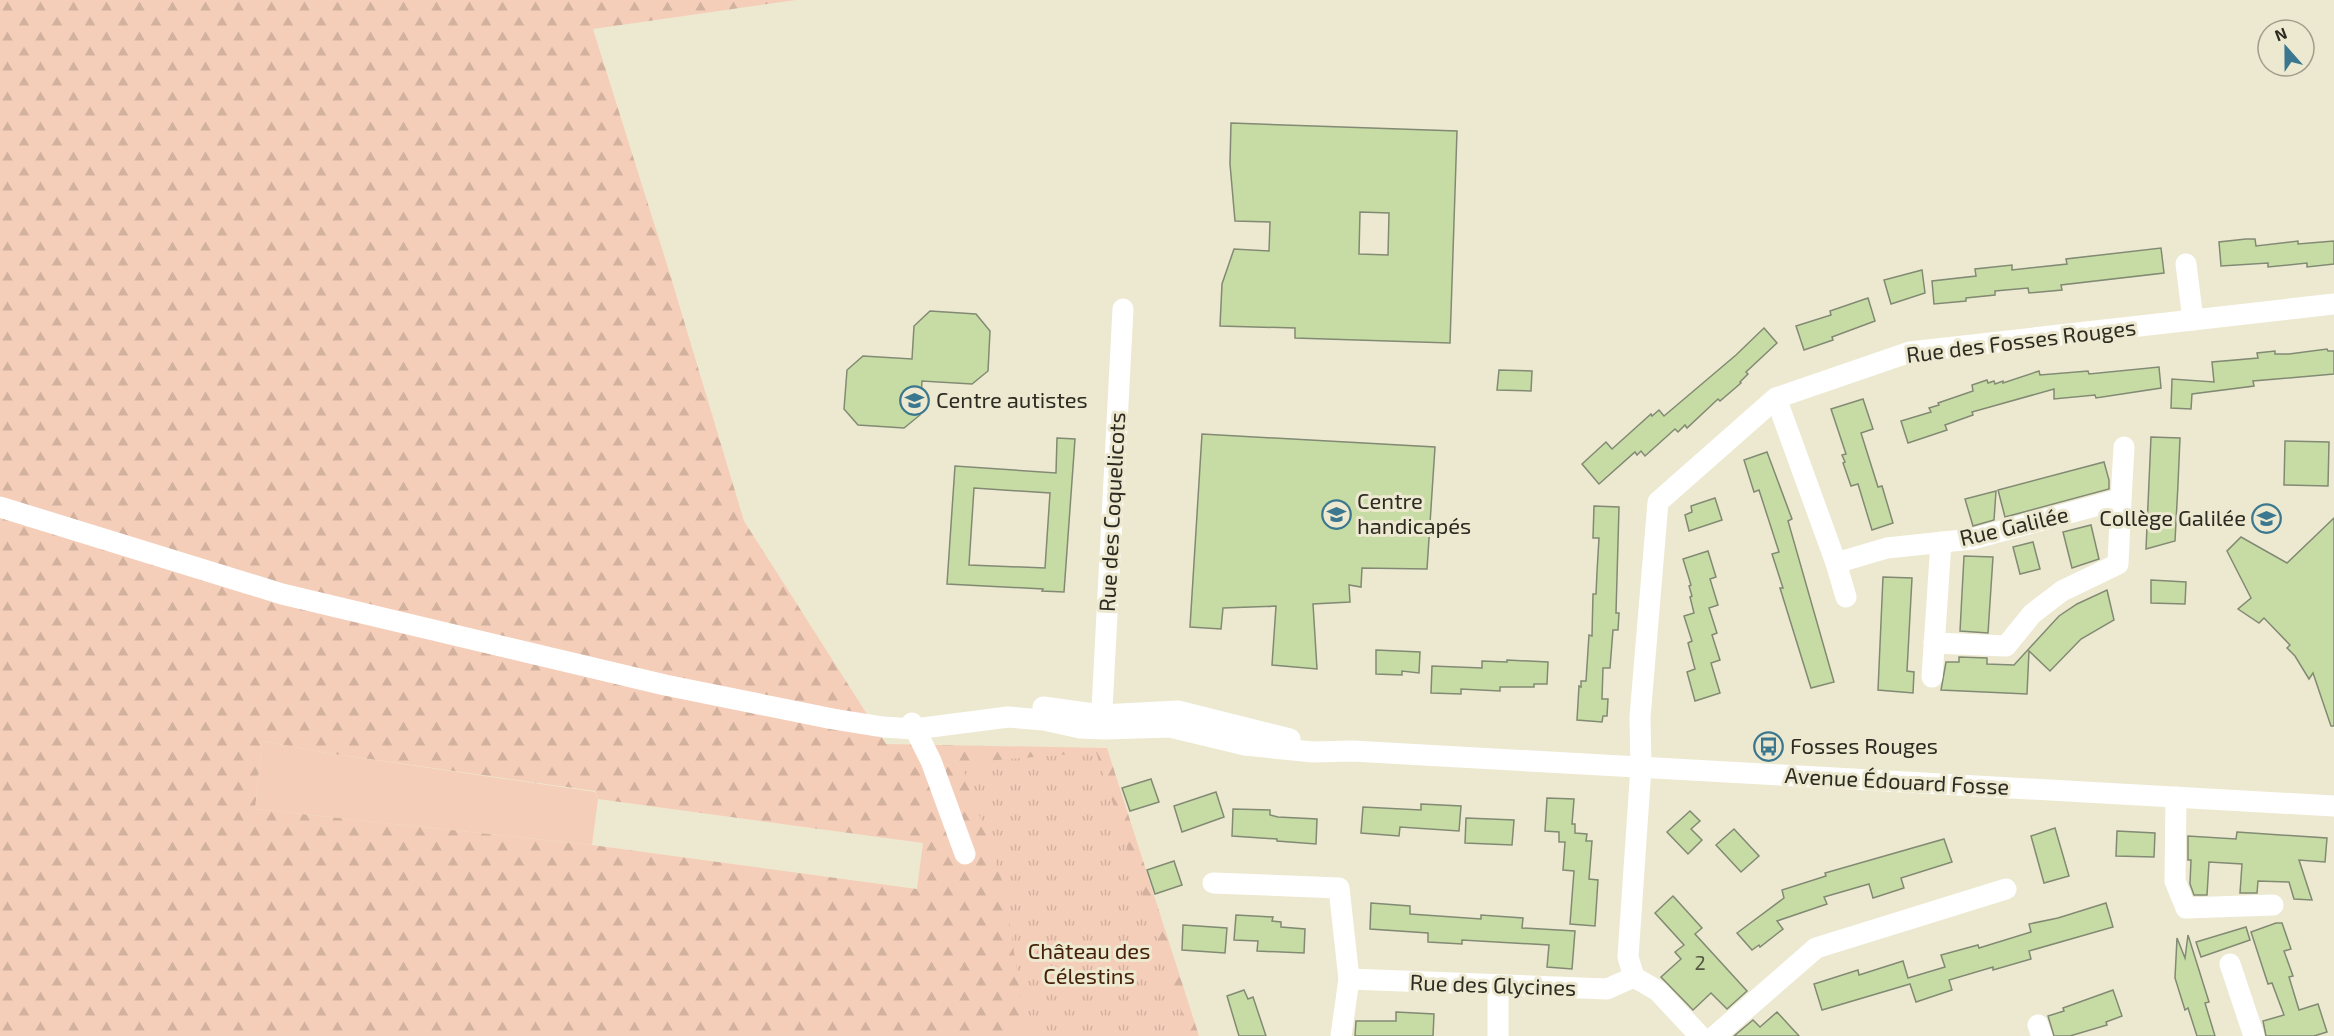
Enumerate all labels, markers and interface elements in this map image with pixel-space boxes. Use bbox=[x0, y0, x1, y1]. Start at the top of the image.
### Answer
north arrow bbox=[2256, 18, 2316, 78]
text: N bbox=[2272, 23, 2289, 44]
street label: Rue des Fosses Rouges bbox=[1904, 313, 2137, 367]
school or university icon: Centre autistes bbox=[899, 384, 931, 416]
place label: Centre autistes bbox=[936, 386, 1088, 412]
street label: Rue des Coquelicots bbox=[1093, 411, 1129, 612]
place label: Centre handicapés bbox=[1357, 487, 1471, 538]
school or university icon: Centre handicapés bbox=[1320, 498, 1352, 530]
street label: Rue Galilée bbox=[1957, 500, 2071, 550]
school or university icon: Collège Galilée bbox=[2251, 502, 2283, 534]
place label: Collège Galilée bbox=[2099, 504, 2246, 530]
bus stop icon: Fosses Rouges bbox=[1753, 730, 1785, 762]
place label: Fosses Rouges bbox=[1790, 732, 1938, 758]
street label: Avenue Édouard Fosse bbox=[1784, 761, 2010, 799]
park label: Château des Célestins bbox=[1028, 937, 1150, 988]
house number: 2 bbox=[1694, 950, 1706, 974]
street label: Rue des Glycines bbox=[1409, 968, 1577, 1000]

